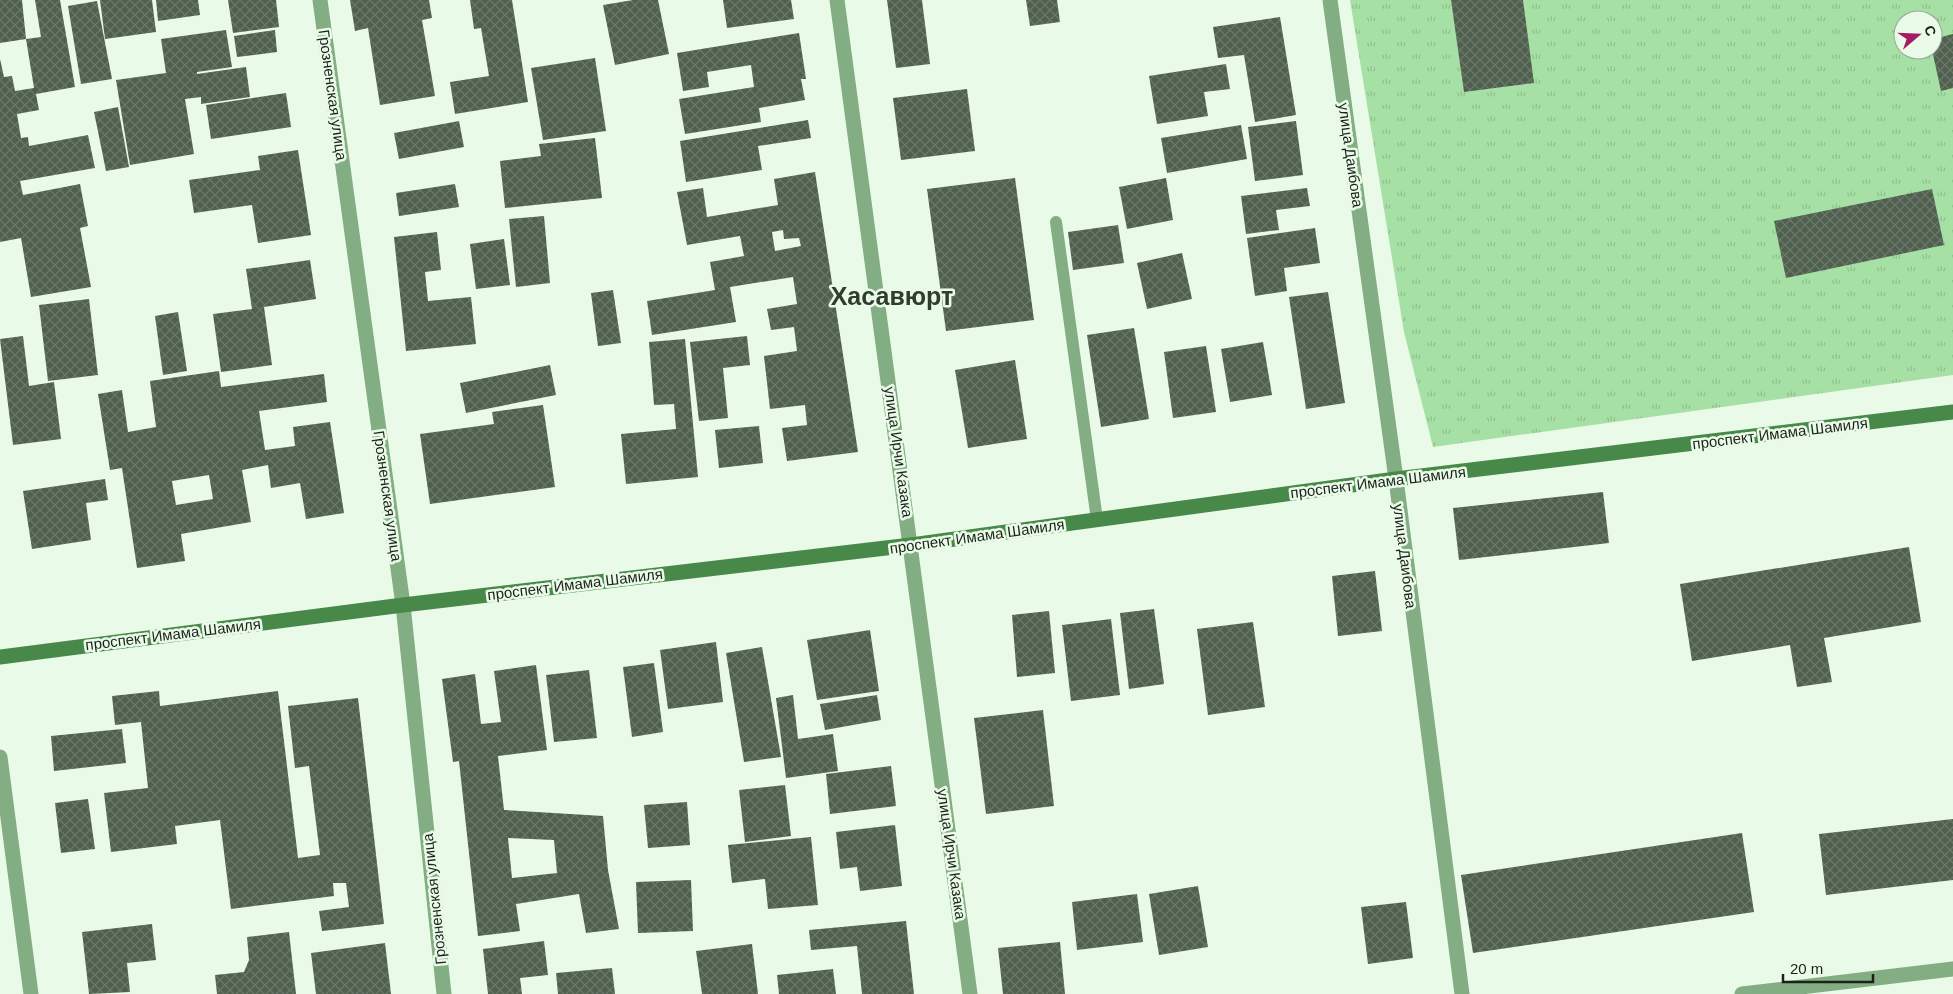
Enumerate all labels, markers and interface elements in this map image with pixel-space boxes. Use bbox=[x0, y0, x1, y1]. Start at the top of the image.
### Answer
north arrow bbox=[1893, 10, 1943, 60]
text: С bbox=[1921, 23, 1940, 38]
street label: Грозненская улица bbox=[315, 29, 351, 162]
street label: улица Даибова bbox=[1335, 102, 1367, 209]
district label: Хасавюрт bbox=[831, 282, 953, 310]
street label: улица Ирчи Казака bbox=[881, 385, 917, 519]
street label: проспект Имама Шамиля bbox=[1691, 414, 1869, 452]
street label: Грозненская улица bbox=[370, 430, 406, 563]
street label: проспект Имама Шамиля bbox=[1289, 463, 1467, 501]
street label: улица Даибова bbox=[1390, 503, 1420, 610]
street label: проспект Имама Шамиля bbox=[888, 515, 1066, 557]
street label: проспект Имама Шамиля bbox=[486, 565, 664, 603]
street label: проспект Имама Шамиля bbox=[84, 615, 262, 653]
street label: улица Ирчи Казака bbox=[934, 787, 970, 921]
street label: Грозненская улица bbox=[419, 832, 449, 965]
scale bar bbox=[1783, 952, 1873, 984]
text: 20 m bbox=[1790, 960, 1823, 977]

